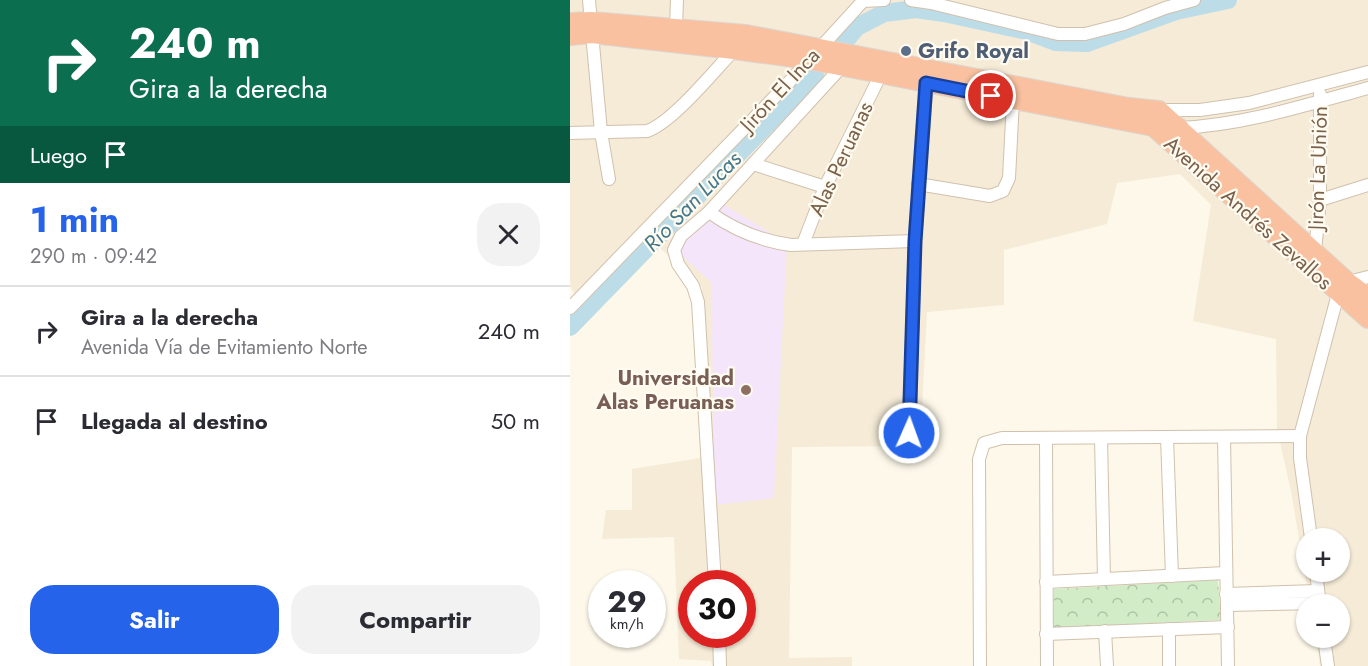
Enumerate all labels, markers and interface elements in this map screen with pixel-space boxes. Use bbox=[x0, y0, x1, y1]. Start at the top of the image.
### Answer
text: 240 m bbox=[129, 13, 261, 74]
icon: right bbox=[30, 24, 108, 102]
place label: Grifo Royal bbox=[918, 36, 1029, 66]
street label: Jirón El Inca bbox=[731, 41, 827, 141]
marker: Grifo Royal bbox=[899, 44, 913, 58]
text: Gira a la derecha bbox=[129, 69, 328, 108]
pin bbox=[965, 70, 1016, 121]
icon: arrive bbox=[974, 79, 1007, 112]
street label: Alas Peruanas bbox=[801, 97, 881, 221]
street label: Jirón La Unión bbox=[1301, 105, 1335, 234]
street label: Avenida Andrés Zevallos bbox=[1157, 129, 1339, 297]
icon: arrive bbox=[99, 138, 132, 171]
text: Luego bbox=[30, 139, 87, 171]
water label: Río San Lucas bbox=[636, 143, 749, 258]
text: 1 min bbox=[30, 193, 119, 245]
button: close bbox=[477, 203, 540, 266]
text: 290 m · 09:42 bbox=[30, 242, 157, 271]
text: Gira a la derecha bbox=[81, 301, 258, 333]
icon: right bbox=[30, 315, 63, 348]
text: 240 m bbox=[478, 315, 540, 347]
text: Avenida Vía de Evitamiento Norte bbox=[81, 333, 368, 362]
place label: Universidad Alas Peruanas bbox=[595, 363, 734, 417]
marker: Universidad Alas Peruanas bbox=[739, 383, 753, 397]
position arrow bbox=[877, 401, 941, 465]
icon: arrive bbox=[30, 405, 63, 438]
text: Llegada al destino bbox=[81, 405, 268, 437]
text: 50 m bbox=[491, 405, 540, 437]
map controls bbox=[1296, 528, 1350, 648]
button: + bbox=[1296, 528, 1350, 582]
speed limit sign: 30 bbox=[678, 570, 756, 648]
text: 29 bbox=[607, 580, 647, 623]
button: Salir bbox=[30, 585, 279, 654]
button: Compartir bbox=[291, 585, 540, 654]
button: − bbox=[1296, 594, 1350, 648]
text: km/h bbox=[610, 613, 644, 635]

